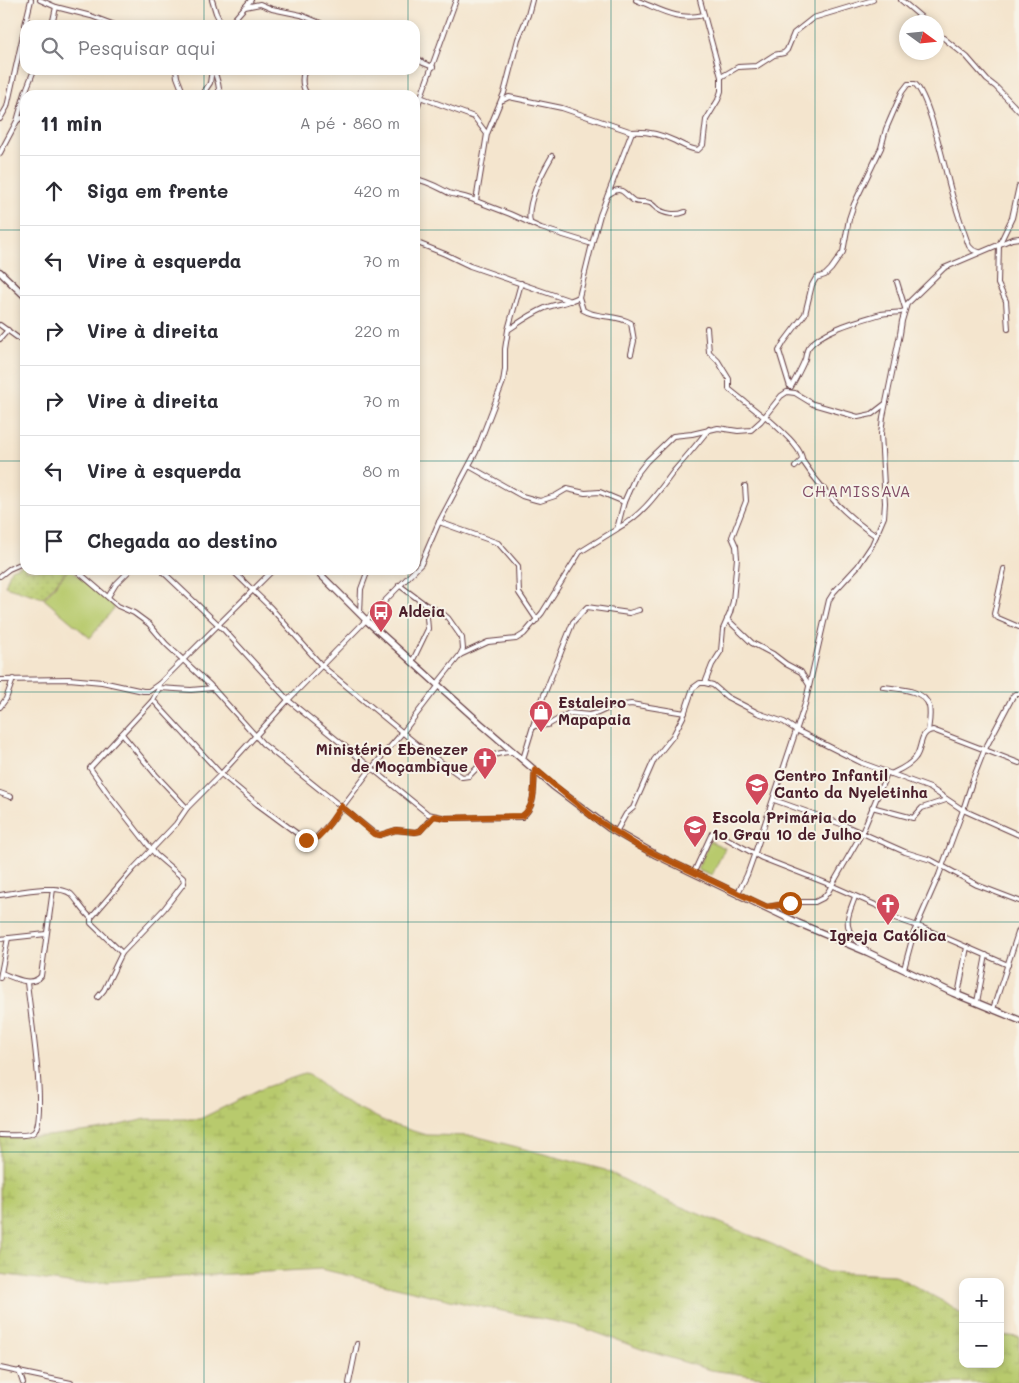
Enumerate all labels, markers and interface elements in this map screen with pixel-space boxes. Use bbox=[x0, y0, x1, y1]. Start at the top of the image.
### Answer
north arrow bbox=[899, 15, 944, 60]
search box bbox=[20, 20, 420, 75]
icon: search bbox=[38, 34, 66, 62]
text: Pesquisar aqui bbox=[78, 35, 216, 60]
text: 11 min bbox=[40, 109, 102, 136]
text: A pé · 860 m bbox=[300, 112, 400, 133]
icon: ahead bbox=[40, 177, 68, 205]
text: Siga em frente bbox=[87, 178, 228, 203]
text: 420 m bbox=[354, 180, 400, 201]
icon: left bbox=[40, 247, 68, 275]
text: Vire à esquerda bbox=[87, 248, 242, 273]
text: 70 m bbox=[363, 250, 400, 271]
icon: right bbox=[40, 317, 68, 345]
text: Vire à direita bbox=[87, 318, 219, 343]
text: 220 m bbox=[354, 320, 400, 341]
icon: right bbox=[40, 387, 68, 415]
text: Vire à direita bbox=[87, 388, 219, 413]
text: 70 m bbox=[363, 390, 400, 411]
icon: left bbox=[40, 457, 68, 485]
text: Vire à esquerda bbox=[87, 458, 242, 483]
text: 80 m bbox=[363, 460, 400, 481]
district label: CHAMISSAVA bbox=[802, 480, 912, 501]
icon: arrive bbox=[40, 527, 68, 555]
text: Chegada ao destino bbox=[87, 528, 277, 553]
bus stop icon: Aldeia bbox=[368, 599, 394, 633]
place label: Aldeia bbox=[398, 601, 445, 621]
place label: Estaleiro Mapapaia bbox=[558, 692, 631, 729]
shop icon: Estaleiro Mapapaia bbox=[528, 699, 554, 733]
place label: Ministério Ebenezer de Moçambique bbox=[316, 739, 468, 776]
church icon: Ministério Ebenezer de Moçambique bbox=[472, 746, 498, 780]
place label: Centro Infantil Canto da Nyeletinha bbox=[774, 765, 928, 802]
school or university icon: Centro Infantil Canto da Nyeletinha bbox=[744, 772, 770, 806]
place label: Escola Primária do 1o Grau 10 de Julho bbox=[712, 807, 862, 844]
school or university icon: Escola Primária do 1o Grau 10 de Julho bbox=[682, 814, 708, 848]
route end bbox=[295, 829, 318, 852]
route start bbox=[779, 892, 802, 915]
church icon: Igreja Católica bbox=[875, 892, 901, 926]
place label: Igreja Católica bbox=[830, 925, 947, 945]
map controls bbox=[959, 1278, 1004, 1368]
button: + bbox=[959, 1278, 1004, 1323]
button: − bbox=[959, 1323, 1004, 1368]

